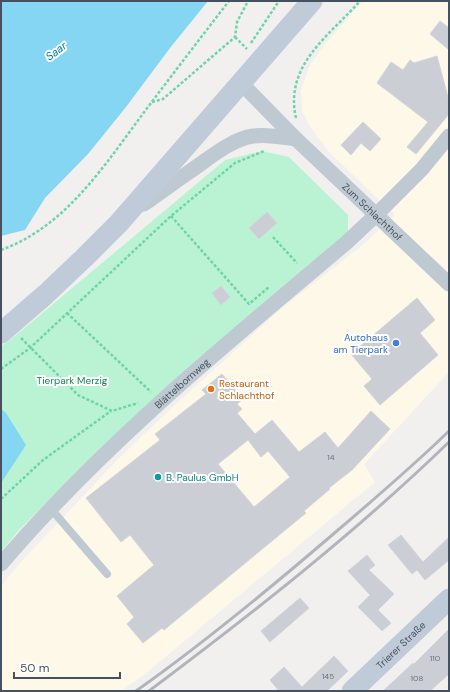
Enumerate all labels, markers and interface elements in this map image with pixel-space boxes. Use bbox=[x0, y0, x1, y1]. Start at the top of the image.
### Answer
water label: Saar bbox=[43, 38, 70, 63]
street label: Zum Schlachthof bbox=[340, 180, 406, 244]
place label: Autohaus am Tierpark bbox=[333, 331, 388, 356]
marker: Autohaus am Tierpark bbox=[391, 338, 401, 348]
street label: Blättelbornweg bbox=[151, 355, 212, 411]
park label: Tierpark Merzig bbox=[37, 374, 108, 387]
place label: Restaurant Schlachthof bbox=[219, 377, 275, 402]
marker: Restaurant Schlachthof bbox=[206, 384, 216, 394]
house number: 14 bbox=[327, 452, 335, 462]
place label: B. Paulus GmbH bbox=[166, 471, 239, 484]
marker: B. Paulus GmbH bbox=[153, 472, 163, 482]
street label: Trierer Straße bbox=[373, 618, 428, 671]
house number: 110 bbox=[430, 653, 441, 663]
scale bar bbox=[14, 654, 120, 680]
text: 50 m bbox=[20, 660, 49, 676]
house number: 145 bbox=[322, 671, 334, 681]
house number: 108 bbox=[411, 673, 424, 683]

